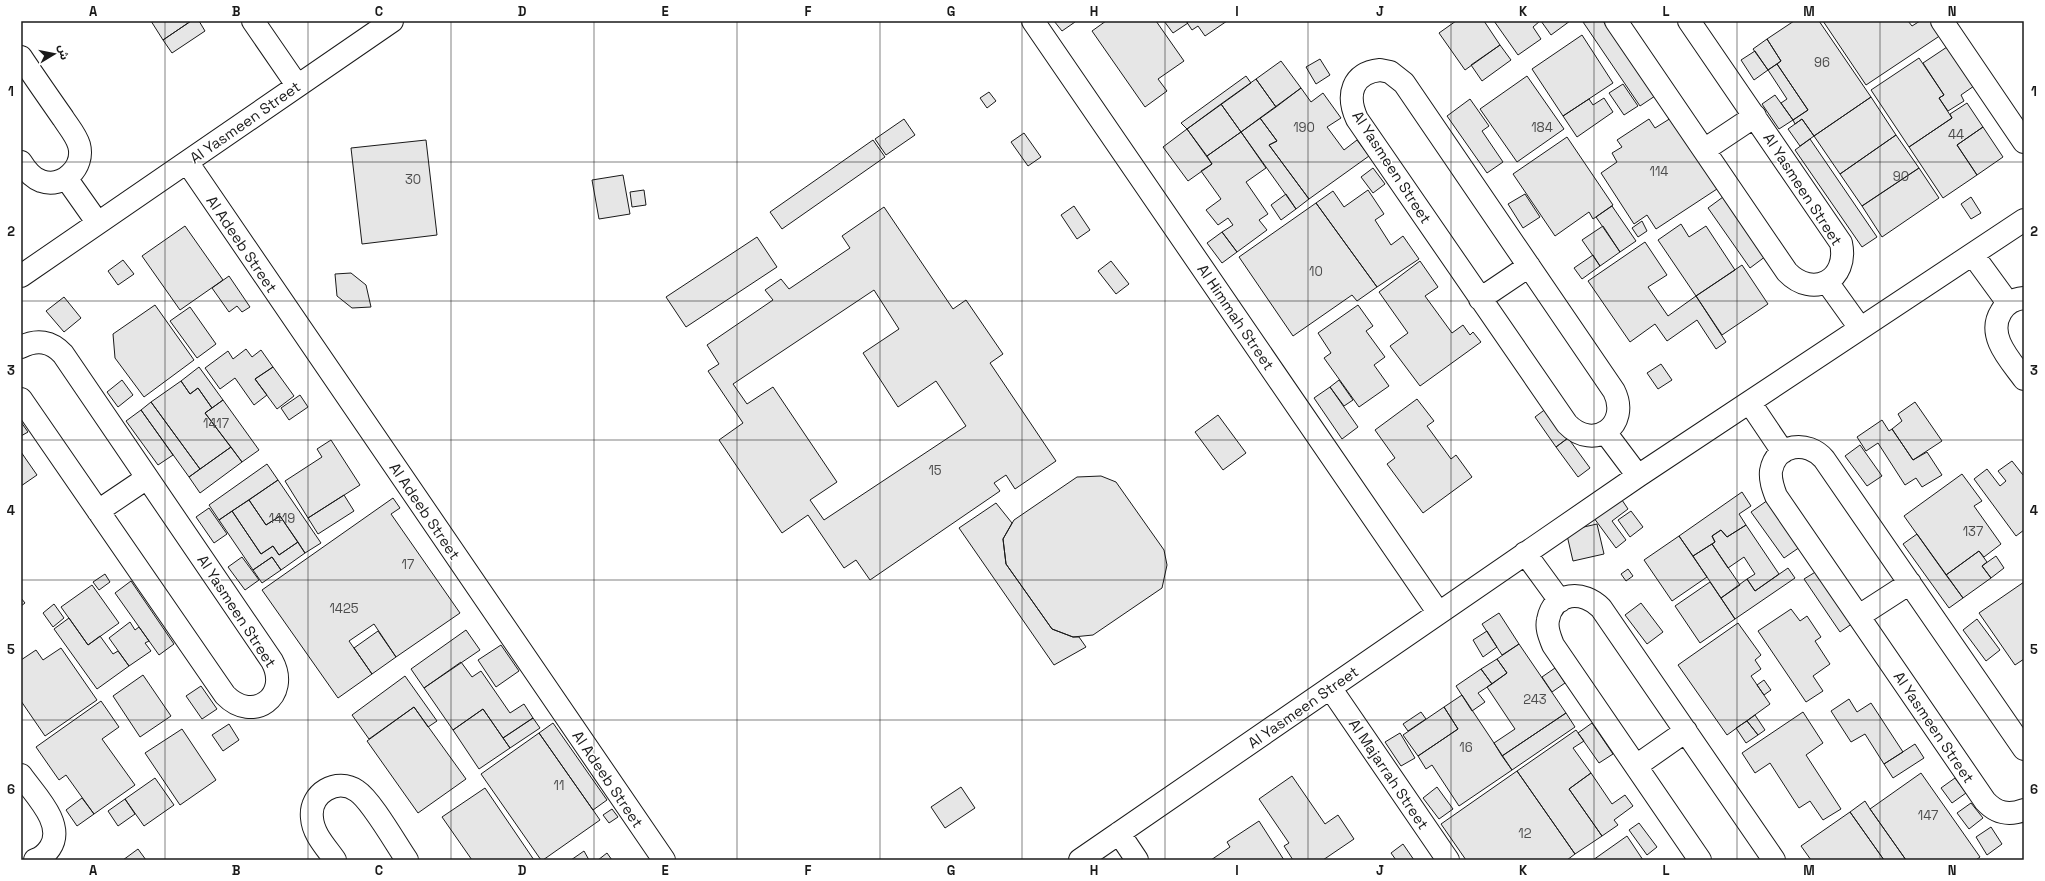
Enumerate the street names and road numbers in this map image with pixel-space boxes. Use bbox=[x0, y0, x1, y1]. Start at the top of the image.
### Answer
street label: Al Yasmeen Street bbox=[186, 77, 304, 167]
street label: Al Yasmeen Street bbox=[1348, 107, 1436, 227]
street label: Al Yasmeen Street bbox=[1759, 129, 1847, 249]
street label: Al Adeeb Street bbox=[203, 192, 282, 296]
street label: Al Himmah Street bbox=[1194, 260, 1279, 374]
street label: Al Adeeb Street bbox=[386, 459, 465, 563]
street label: Al Yasmeen Street bbox=[193, 551, 281, 671]
street label: Al Yasmeen Street bbox=[1244, 662, 1362, 752]
street label: Al Yasmeen Street bbox=[1890, 667, 1978, 787]
street label: Al Majarrah Street bbox=[1345, 715, 1433, 833]
street label: Al Adeeb Street bbox=[569, 727, 648, 831]

